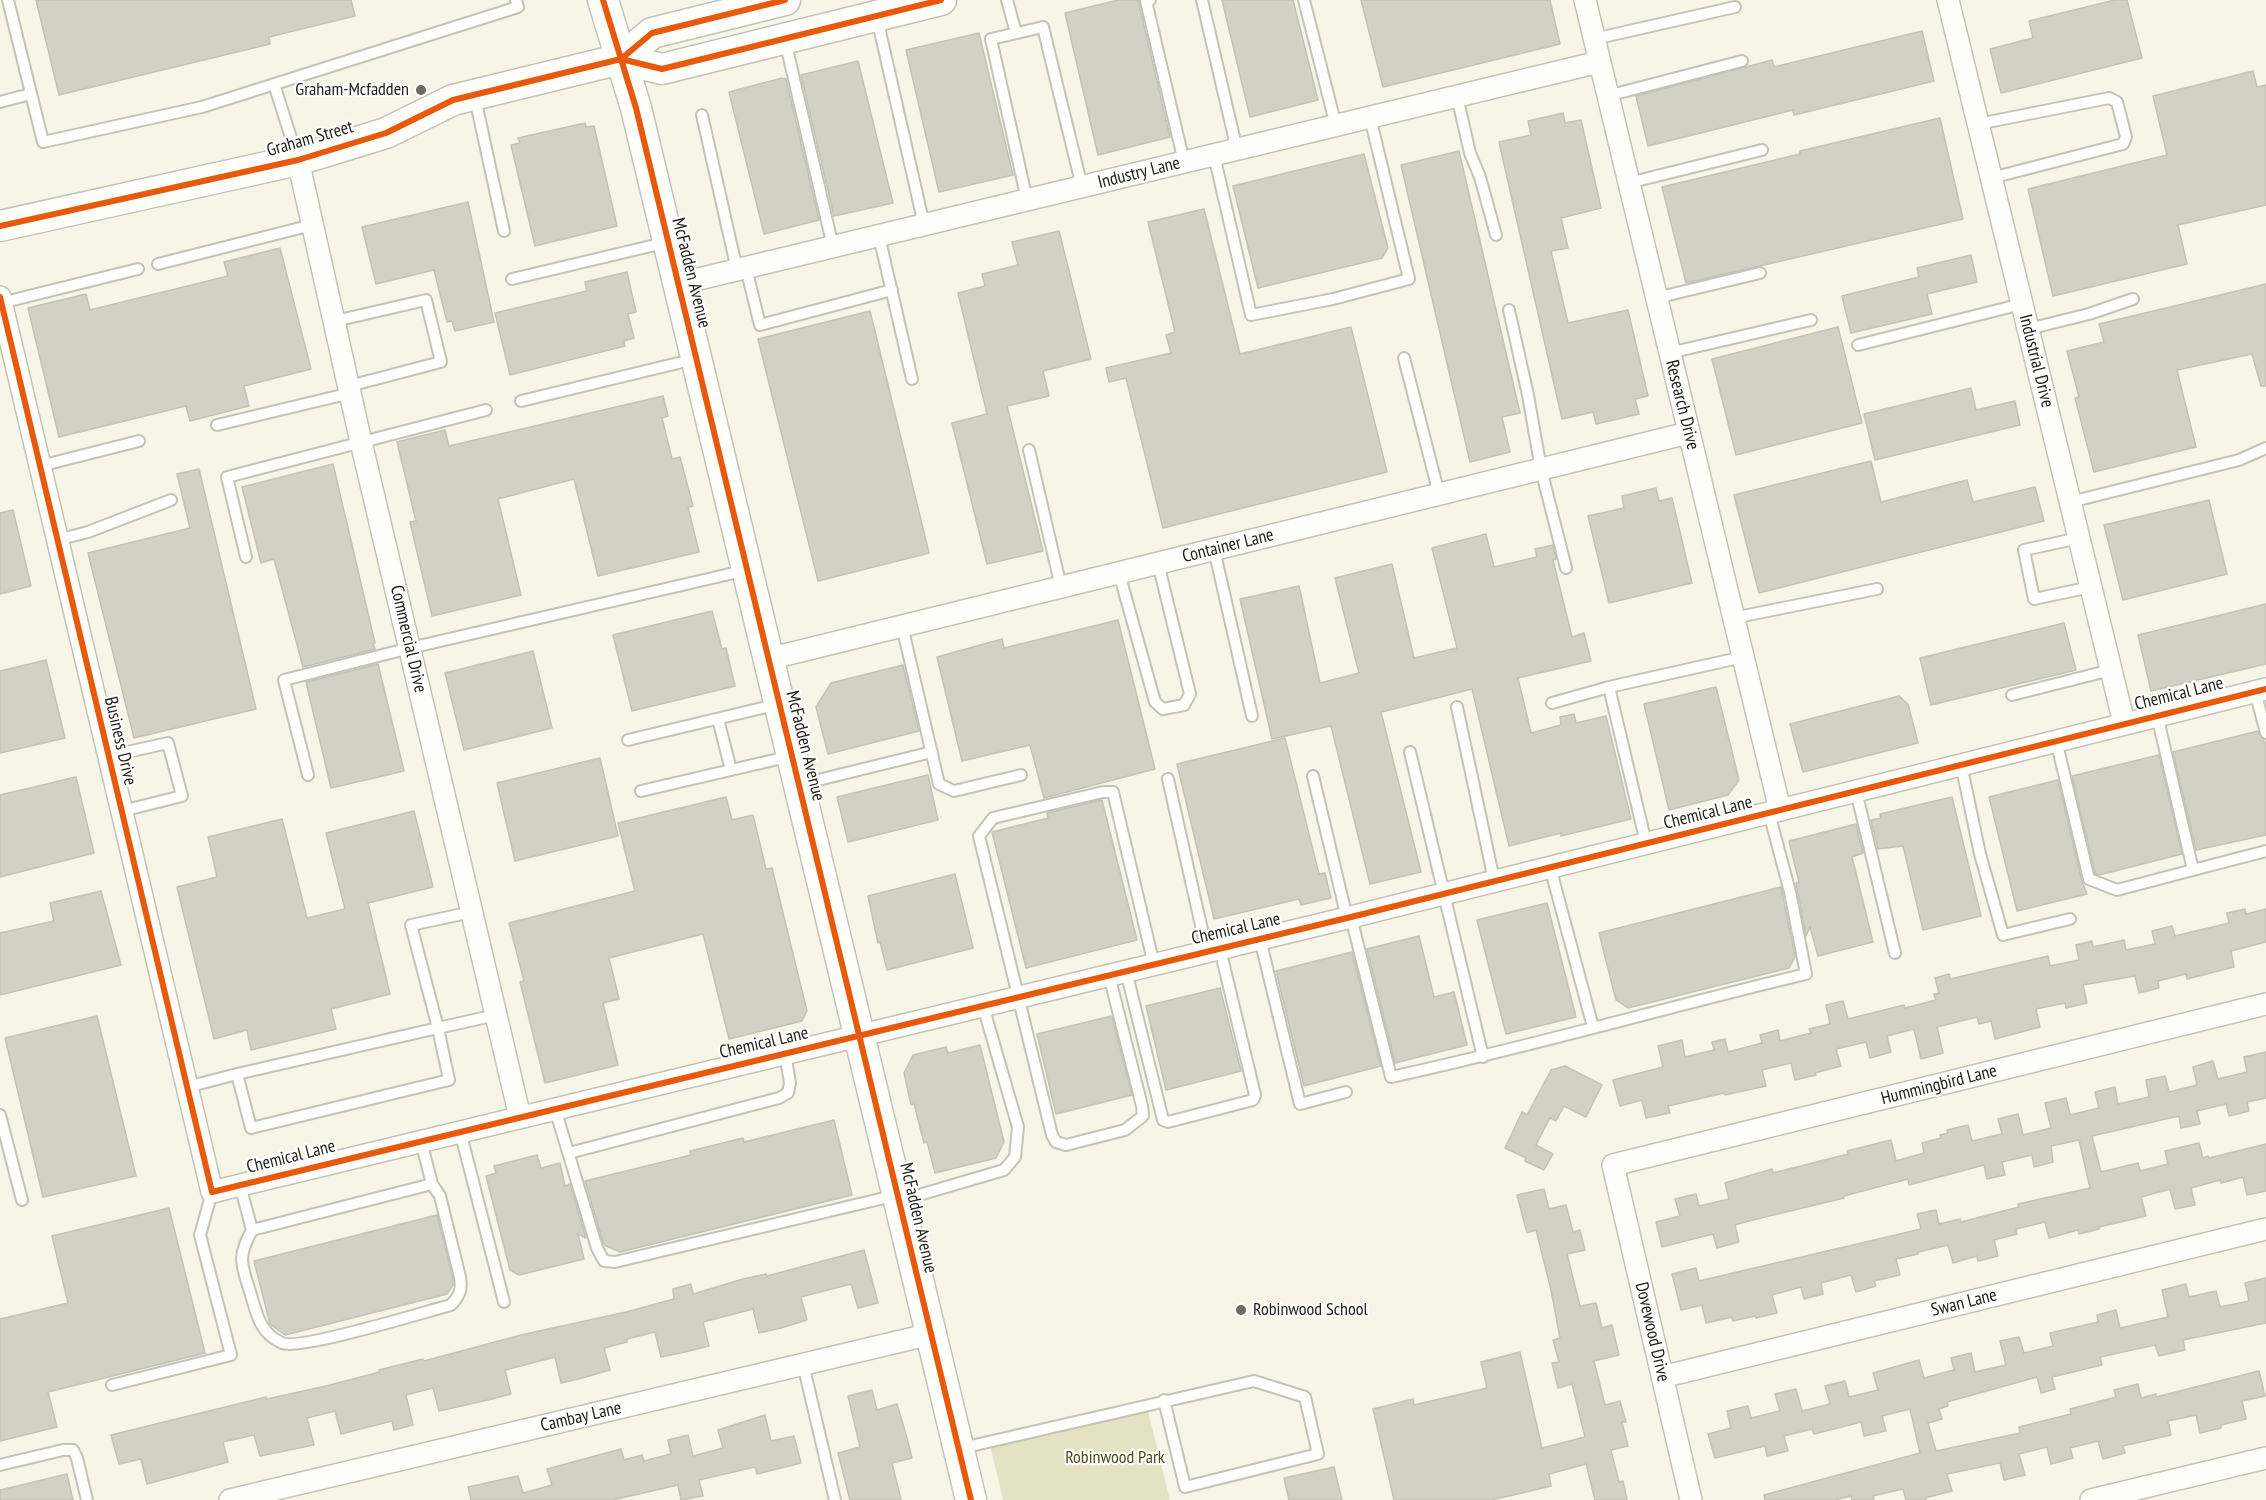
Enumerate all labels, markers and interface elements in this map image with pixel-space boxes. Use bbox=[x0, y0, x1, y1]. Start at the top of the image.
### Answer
place label: Graham-Mcfadden bbox=[295, 79, 409, 101]
marker: Graham-Mcfadden bbox=[414, 83, 428, 97]
street label: Graham Street bbox=[264, 116, 356, 162]
street label: Industry Lane bbox=[1096, 152, 1182, 194]
street label: McFadden Avenue bbox=[667, 216, 715, 330]
street label: Industrial Drive bbox=[2014, 312, 2058, 410]
street label: Research Drive bbox=[1660, 358, 1704, 452]
street label: Container Lane bbox=[1180, 524, 1276, 568]
street label: Commercial Drive bbox=[385, 583, 431, 695]
street label: Chemical Lane bbox=[2132, 673, 2226, 715]
street label: McFadden Avenue bbox=[781, 689, 829, 803]
street label: Business Drive bbox=[99, 695, 141, 787]
street label: Chemical Lane bbox=[1661, 792, 1755, 834]
street label: Chemical Lane bbox=[1189, 908, 1283, 950]
street label: Chemical Lane bbox=[717, 1022, 811, 1064]
street label: Hummingbird Lane bbox=[1879, 1060, 1999, 1110]
street label: Chemical Lane bbox=[244, 1136, 338, 1178]
street label: McFadden Avenue bbox=[895, 1161, 941, 1275]
street label: Dovewood Drive bbox=[1630, 1280, 1674, 1384]
street label: Swan Lane bbox=[1929, 1284, 1999, 1322]
place label: Robinwood School bbox=[1253, 1299, 1368, 1321]
marker: Robinwood School bbox=[1234, 1303, 1248, 1317]
street label: Cambay Lane bbox=[538, 1397, 624, 1437]
park label: Robinwood Park bbox=[1065, 1447, 1165, 1469]

